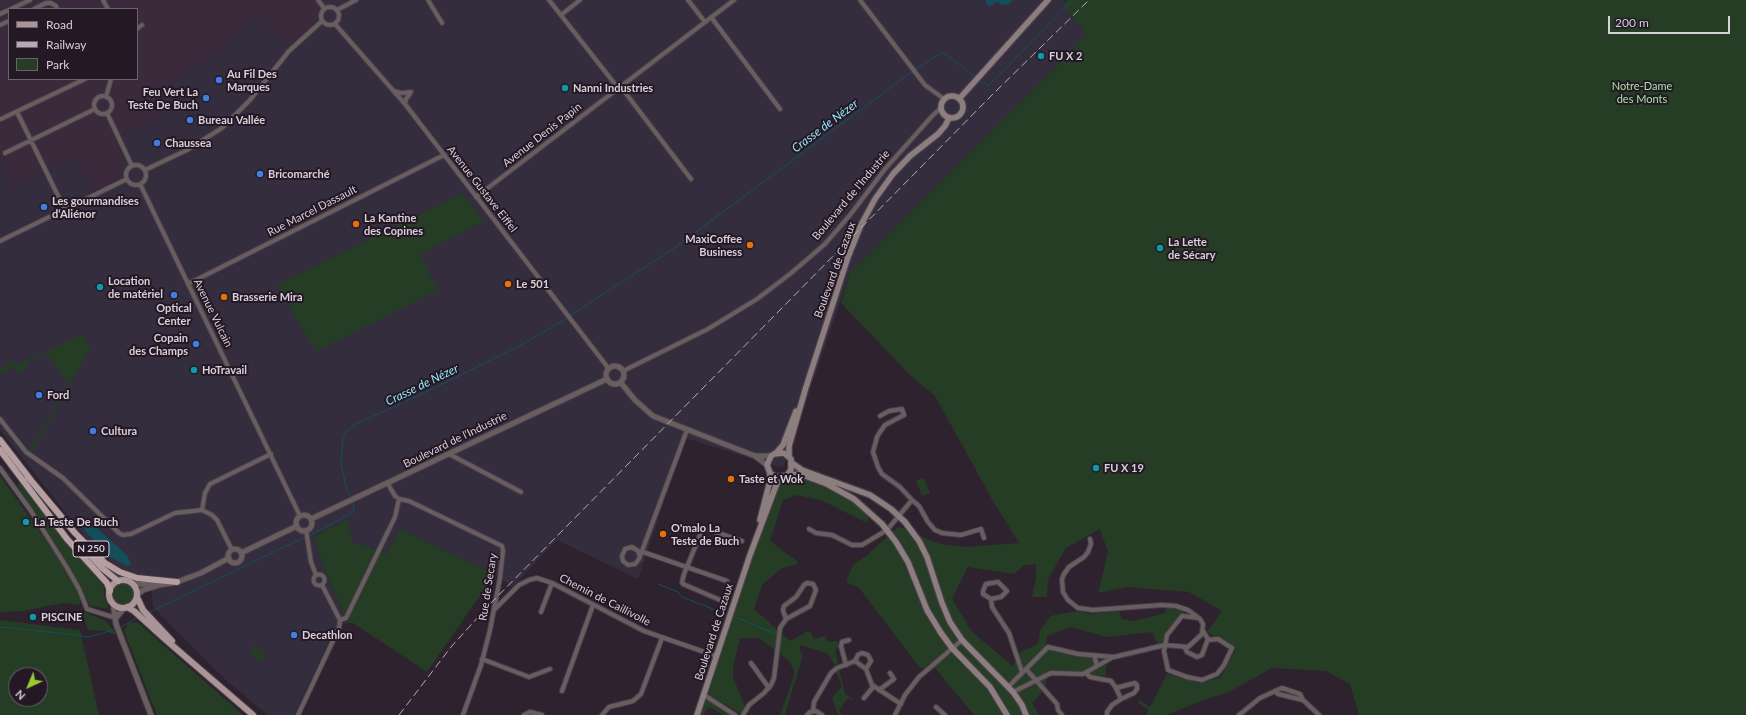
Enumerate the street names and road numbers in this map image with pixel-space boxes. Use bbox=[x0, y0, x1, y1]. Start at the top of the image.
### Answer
street label: Avenue Denis Papin bbox=[500, 100, 584, 170]
street label: Avenue Gustave Eiffel bbox=[444, 143, 520, 235]
street label: Boulevard de l'Industrie bbox=[809, 147, 893, 243]
street label: Rue Marcel Dassault bbox=[265, 183, 359, 239]
street label: Boulevard de Cazaux bbox=[812, 220, 858, 320]
street label: Avenue Vulcain bbox=[191, 277, 235, 349]
street label: Boulevard de l'Industrie bbox=[401, 409, 509, 471]
road number: N 250 bbox=[73, 541, 109, 557]
street label: Rue de Secary bbox=[476, 552, 500, 622]
street label: Chemin de Caillivolle bbox=[557, 571, 653, 629]
street label: Boulevard de Cazaux bbox=[692, 582, 736, 682]

